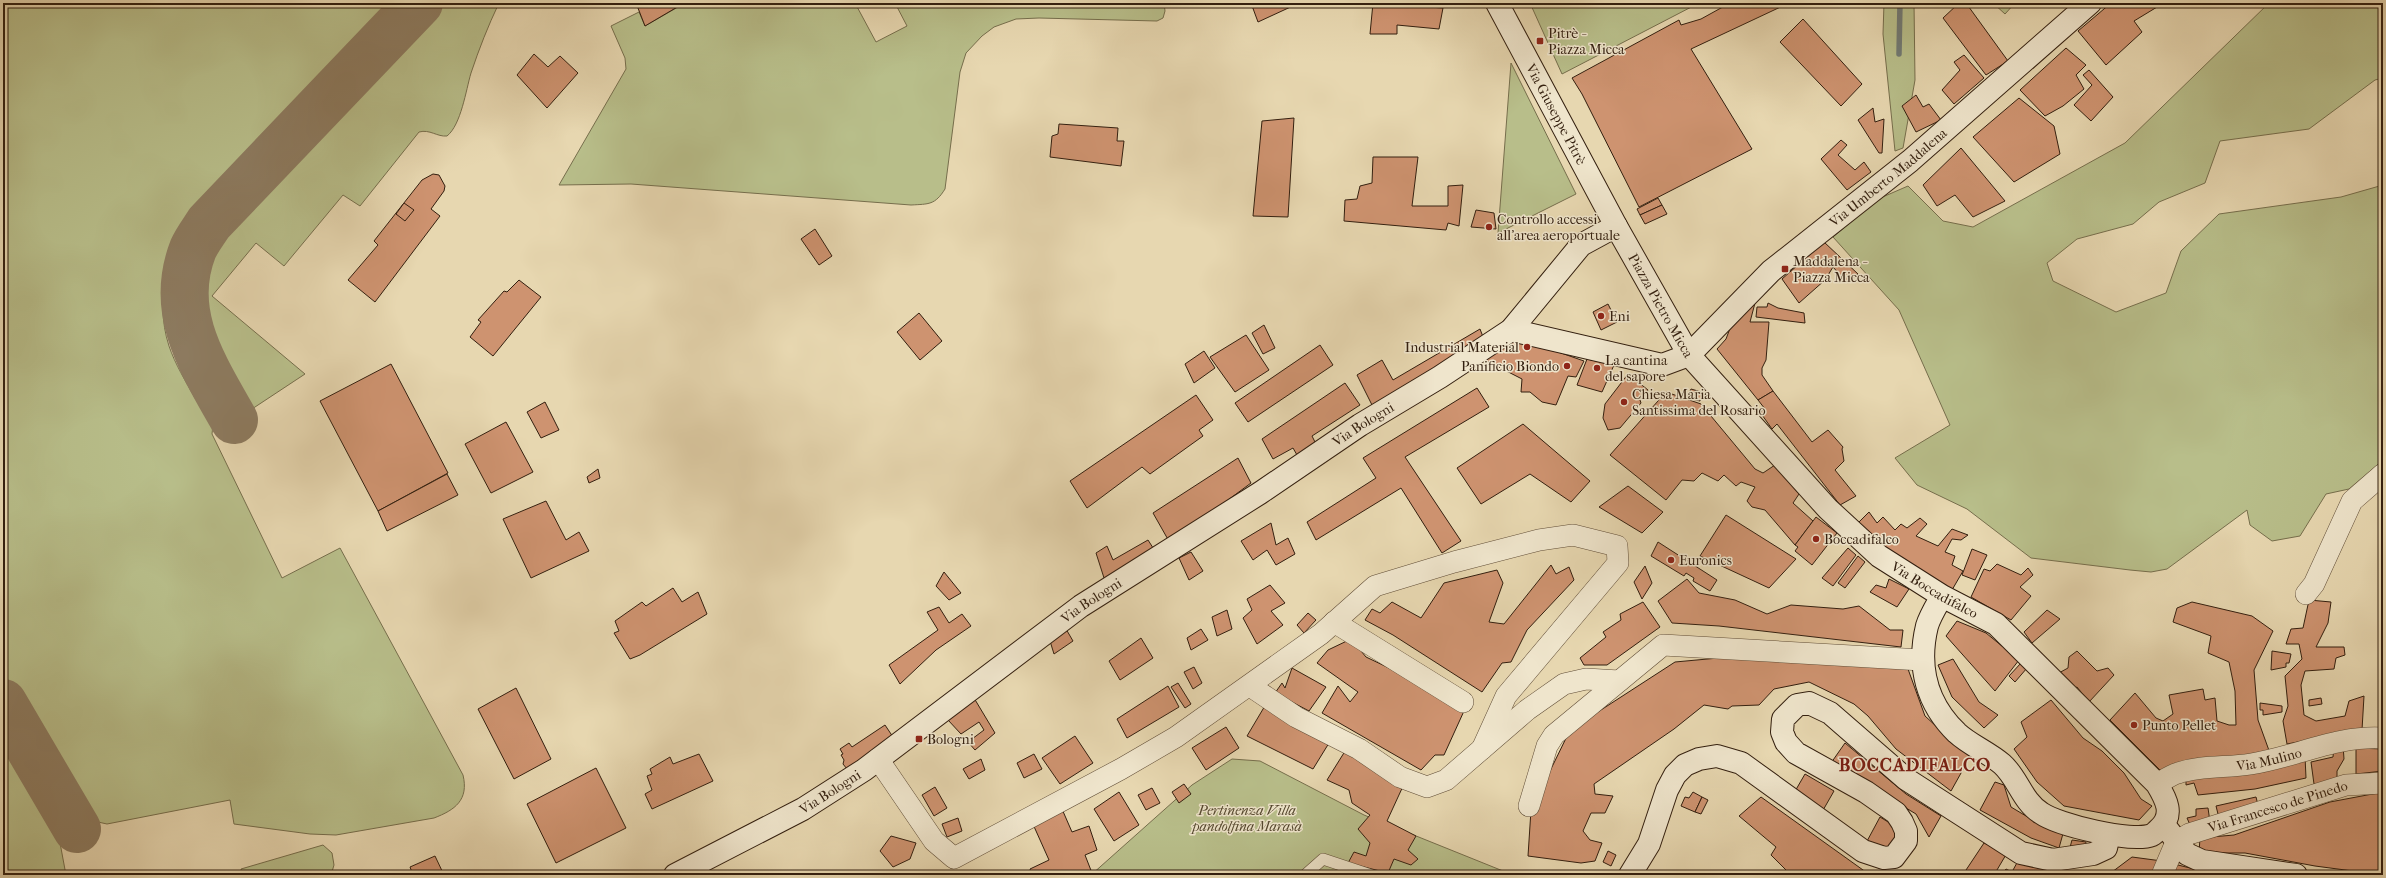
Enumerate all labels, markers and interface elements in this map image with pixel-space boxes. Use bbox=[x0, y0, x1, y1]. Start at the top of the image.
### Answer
place label: Pitrè - Piazza Micca bbox=[1548, 25, 1625, 58]
marker: Pitrè - Piazza Micca bbox=[1535, 36, 1545, 46]
street label: Via Giuseppe Pitrè bbox=[1521, 60, 1590, 168]
street label: Via Umberto Maddalena bbox=[1825, 124, 1951, 231]
place label: Controllo accessi all'area aeroportuale bbox=[1497, 211, 1620, 244]
marker: Controllo accessi all'area aeroportuale bbox=[1484, 222, 1494, 232]
street label: Piazza Pietro Micca bbox=[1624, 251, 1697, 361]
place label: Maddalena - Piazza Micca bbox=[1793, 253, 1870, 286]
marker: Maddalena - Piazza Micca bbox=[1780, 264, 1790, 274]
place label: Eni bbox=[1609, 308, 1630, 325]
marker: Eni bbox=[1596, 311, 1606, 321]
place label: Industrial Material bbox=[1405, 339, 1519, 356]
marker: Industrial Material bbox=[1522, 342, 1532, 352]
place label: La cantina del sapore bbox=[1605, 352, 1668, 385]
place label: Panificio Biondo bbox=[1461, 358, 1559, 375]
marker: Panificio Biondo bbox=[1562, 361, 1572, 371]
marker: La cantina del sapore bbox=[1592, 363, 1602, 373]
place label: Chiesa Maria Santissima del Rosario bbox=[1632, 386, 1766, 419]
marker: Chiesa Maria Santissima del Rosario bbox=[1619, 397, 1629, 407]
street label: Via Bologni bbox=[1328, 399, 1397, 451]
place label: Boccadifalco bbox=[1824, 531, 1899, 548]
marker: Boccadifalco bbox=[1811, 534, 1821, 544]
place label: Euronics bbox=[1679, 552, 1732, 569]
marker: Euronics bbox=[1666, 555, 1676, 565]
street label: Via Boccadifalco bbox=[1887, 557, 1981, 622]
street label: Via Bologni bbox=[1057, 574, 1125, 628]
place label: Punto Pellet bbox=[2142, 717, 2216, 734]
marker: Punto Pellet bbox=[2129, 720, 2139, 730]
place label: Bologni bbox=[927, 731, 974, 748]
marker: Bologni bbox=[914, 734, 924, 744]
street label: Via Mulino bbox=[2235, 744, 2304, 775]
district label: BOCCADIFALCO bbox=[1839, 755, 1991, 776]
street label: Via Bologni bbox=[795, 766, 864, 819]
street label: Via Francesco de Pinedo bbox=[2205, 777, 2350, 837]
park label: Pertinenza Villa pandolfina Marasà bbox=[1190, 802, 1302, 835]

